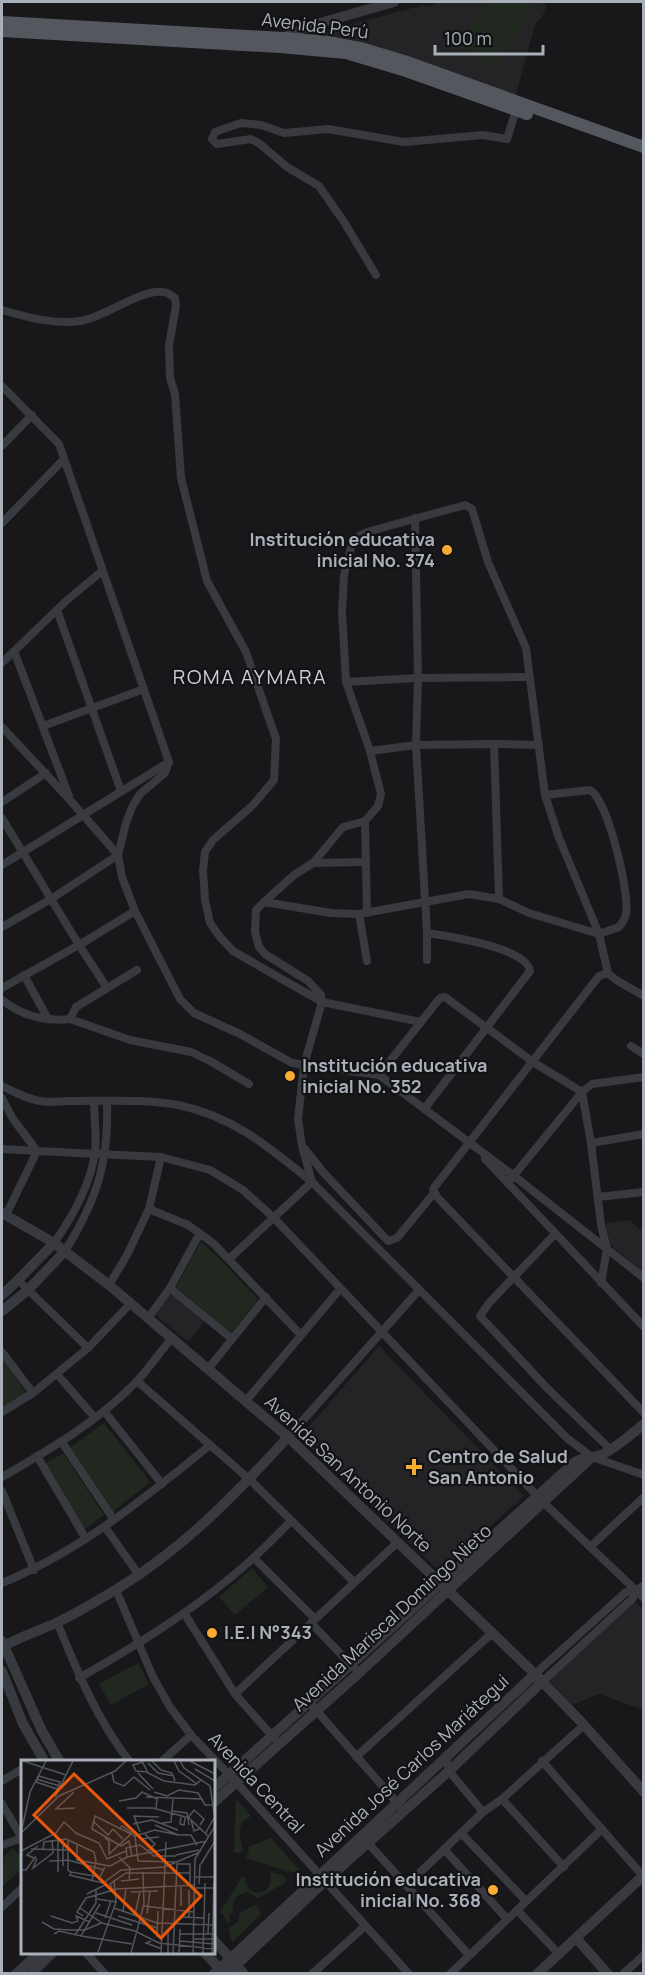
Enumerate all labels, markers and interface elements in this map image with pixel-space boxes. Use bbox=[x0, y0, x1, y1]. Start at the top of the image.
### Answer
street label: Avenida Perú bbox=[260, 7, 370, 43]
scale bar bbox=[435, 18, 543, 56]
text: 100 m bbox=[444, 26, 492, 50]
place label: Institución educativa inicial No. 374 bbox=[250, 527, 435, 572]
marker: Institución educativa inicial No. 374 bbox=[440, 543, 454, 557]
district label: ROMA AYMARA bbox=[173, 663, 327, 690]
place label: Institución educativa inicial No. 352 bbox=[302, 1053, 487, 1098]
marker: Institución educativa inicial No. 352 bbox=[283, 1069, 297, 1083]
street label: Avenida San Antonio Norte bbox=[260, 1390, 437, 1557]
place label: Centro de Salud San Antonio bbox=[428, 1444, 568, 1489]
marker: Centro de Salud San Antonio bbox=[405, 1458, 423, 1476]
street label: Avenida Mariscal Domingo Nieto bbox=[287, 1518, 496, 1716]
place label: I.E.I N°343 bbox=[224, 1620, 312, 1644]
marker: I.E.I N°343 bbox=[205, 1626, 219, 1640]
street label: Avenida José Carlos Mariátegui bbox=[309, 1669, 514, 1862]
street label: Avenida Central bbox=[204, 1727, 310, 1838]
inset map bbox=[21, 1760, 214, 1954]
place label: Institución educativa inicial No. 368 bbox=[296, 1867, 481, 1912]
marker: Institución educativa inicial No. 368 bbox=[486, 1883, 500, 1897]

